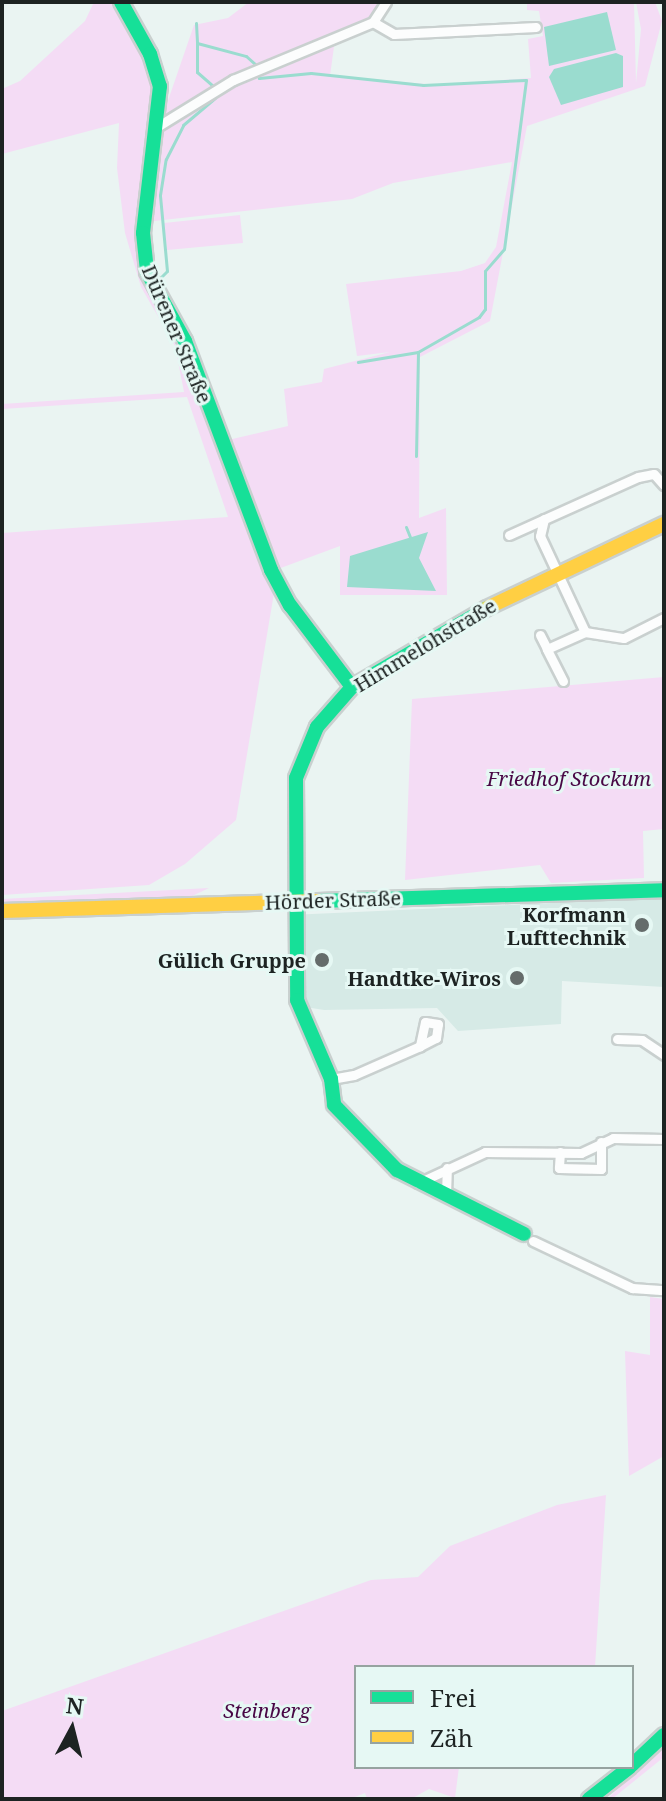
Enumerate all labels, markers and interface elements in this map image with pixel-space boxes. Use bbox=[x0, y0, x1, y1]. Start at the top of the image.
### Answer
street label: Dürener Straße bbox=[137, 261, 217, 407]
street label: Himmelohstraße bbox=[350, 593, 500, 697]
park label: Friedhof Stockum bbox=[487, 766, 651, 790]
street label: Hörder Straße bbox=[264, 886, 402, 914]
place label: Korfmann Lufttechnik bbox=[507, 902, 626, 949]
marker: Korfmann Lufttechnik bbox=[633, 916, 651, 934]
place label: Gülich Gruppe bbox=[158, 948, 306, 972]
marker: Gülich Gruppe bbox=[313, 951, 331, 969]
place label: Handtke-Wiros bbox=[347, 966, 501, 990]
marker: Handtke-Wiros bbox=[508, 969, 526, 987]
legend bbox=[354, 1665, 634, 1769]
text: Frei bbox=[430, 1681, 476, 1714]
north arrow bbox=[32, 1689, 112, 1769]
text: N bbox=[64, 1689, 85, 1721]
park label: Steinberg bbox=[223, 1698, 311, 1722]
text: Zäh bbox=[430, 1721, 473, 1754]

